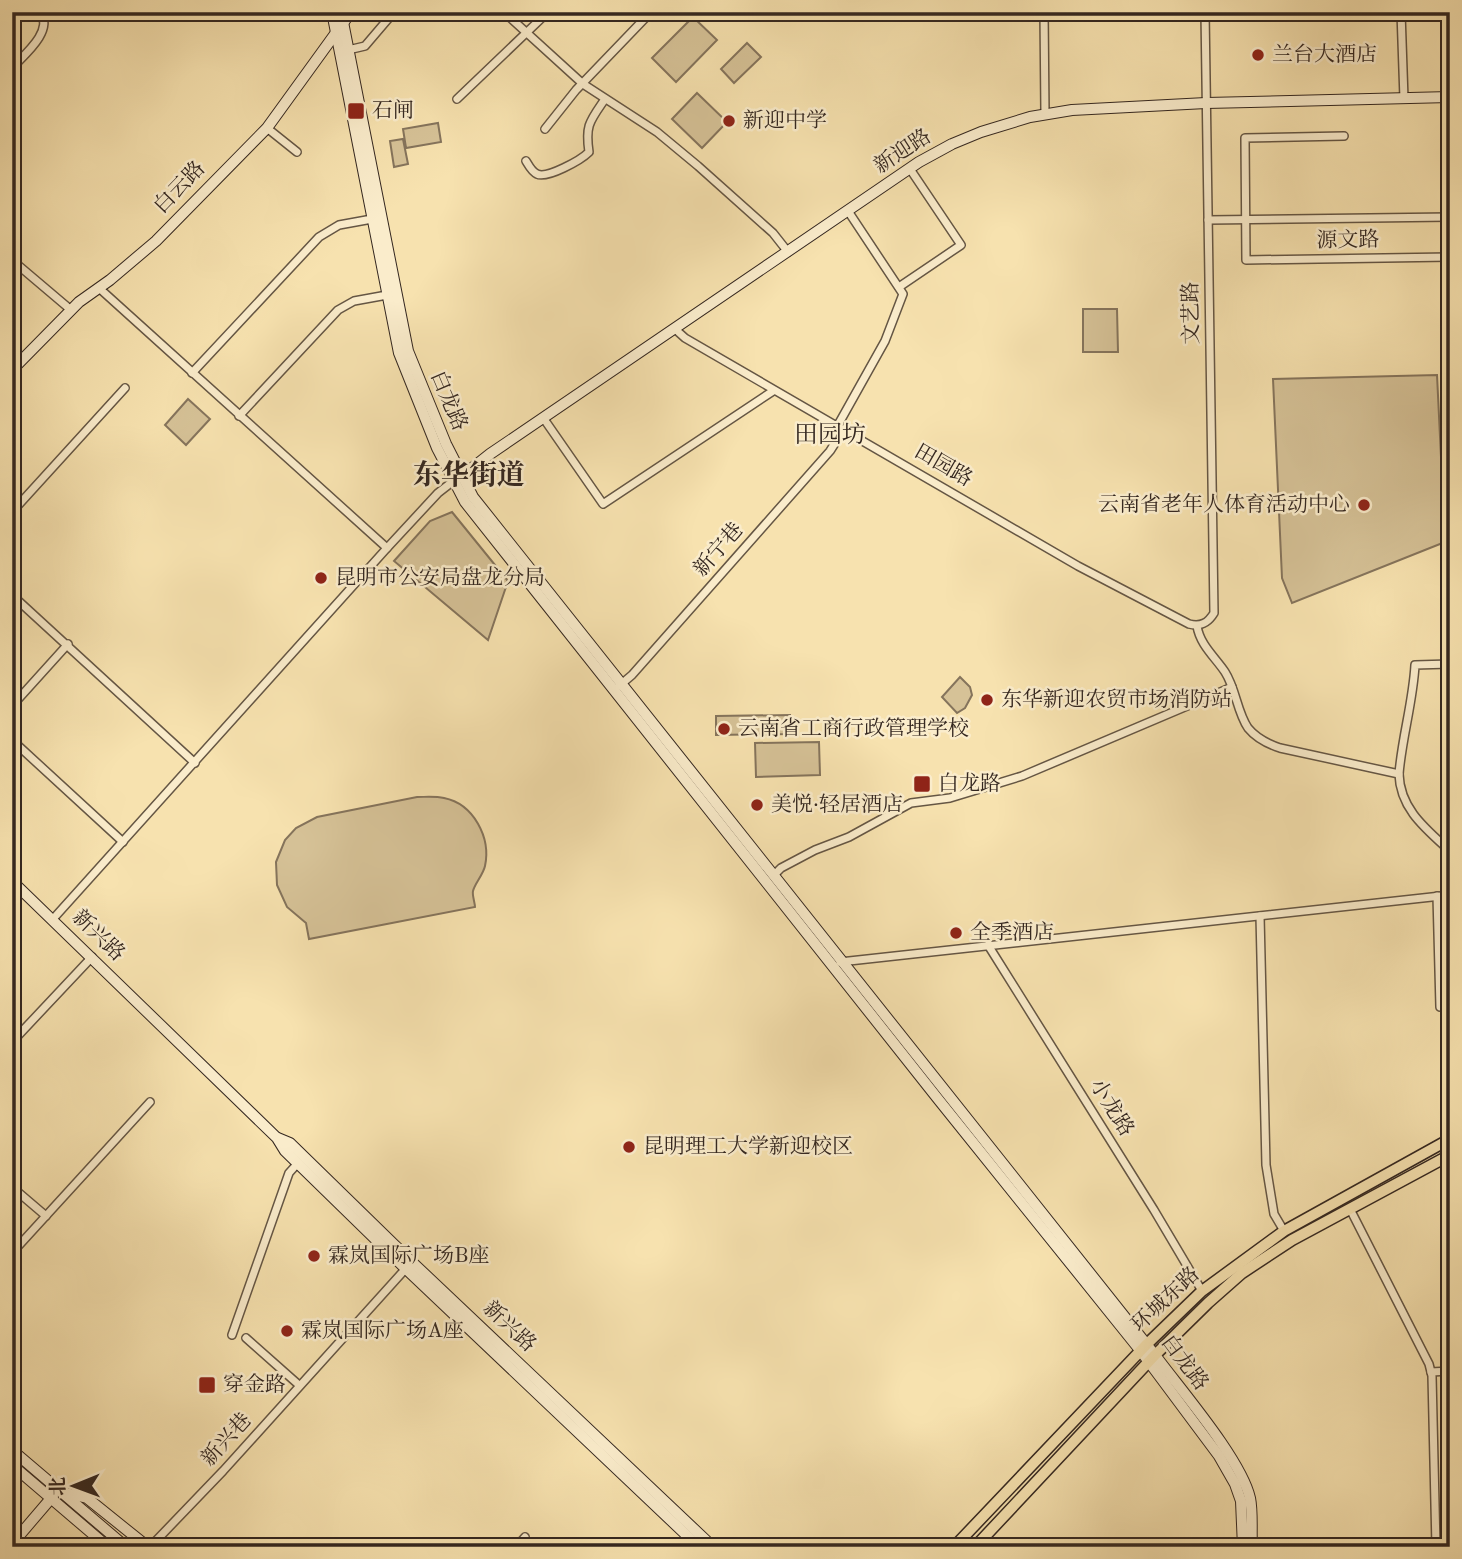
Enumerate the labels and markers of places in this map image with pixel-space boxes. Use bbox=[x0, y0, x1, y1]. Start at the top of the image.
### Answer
place label: 兰台大酒店 bbox=[1272, 43, 1377, 66]
marker: 兰台大酒店 bbox=[1250, 47, 1266, 63]
place label: 石闸 bbox=[372, 99, 414, 122]
marker: 石闸 bbox=[346, 101, 366, 121]
place label: 新迎中学 bbox=[743, 109, 827, 132]
marker: 新迎中学 bbox=[721, 113, 737, 129]
place label: 云南省老年人体育活动中心 bbox=[1098, 492, 1350, 516]
marker: 云南省老年人体育活动中心 bbox=[1356, 497, 1372, 513]
place label: 昆明市公安局盘龙分局 bbox=[335, 566, 545, 589]
marker: 昆明市公安局盘龙分局 bbox=[313, 570, 329, 586]
place label: 东华新迎农贸市场消防站 bbox=[1001, 688, 1232, 711]
marker: 东华新迎农贸市场消防站 bbox=[979, 692, 995, 708]
place label: 云南省工商行政管理学校 bbox=[738, 717, 969, 740]
marker: 云南省工商行政管理学校 bbox=[716, 721, 732, 737]
place label: 白龙路 bbox=[938, 772, 1001, 795]
marker: 白龙路 bbox=[912, 774, 932, 794]
place label: 美悦·轻居酒店 bbox=[771, 793, 903, 816]
marker: 美悦·轻居酒店 bbox=[749, 797, 765, 813]
place label: 全季酒店 bbox=[970, 921, 1054, 944]
marker: 全季酒店 bbox=[948, 925, 964, 941]
place label: 昆明理工大学新迎校区 bbox=[643, 1135, 853, 1158]
marker: 昆明理工大学新迎校区 bbox=[621, 1139, 637, 1155]
place label: 霖岚国际广场B座 bbox=[328, 1244, 490, 1267]
marker: 霖岚国际广场B座 bbox=[306, 1248, 322, 1264]
place label: 霖岚国际广场A座 bbox=[301, 1319, 464, 1342]
marker: 霖岚国际广场A座 bbox=[279, 1323, 295, 1339]
place label: 穿金路 bbox=[223, 1373, 286, 1396]
marker: 穿金路 bbox=[197, 1375, 217, 1395]

